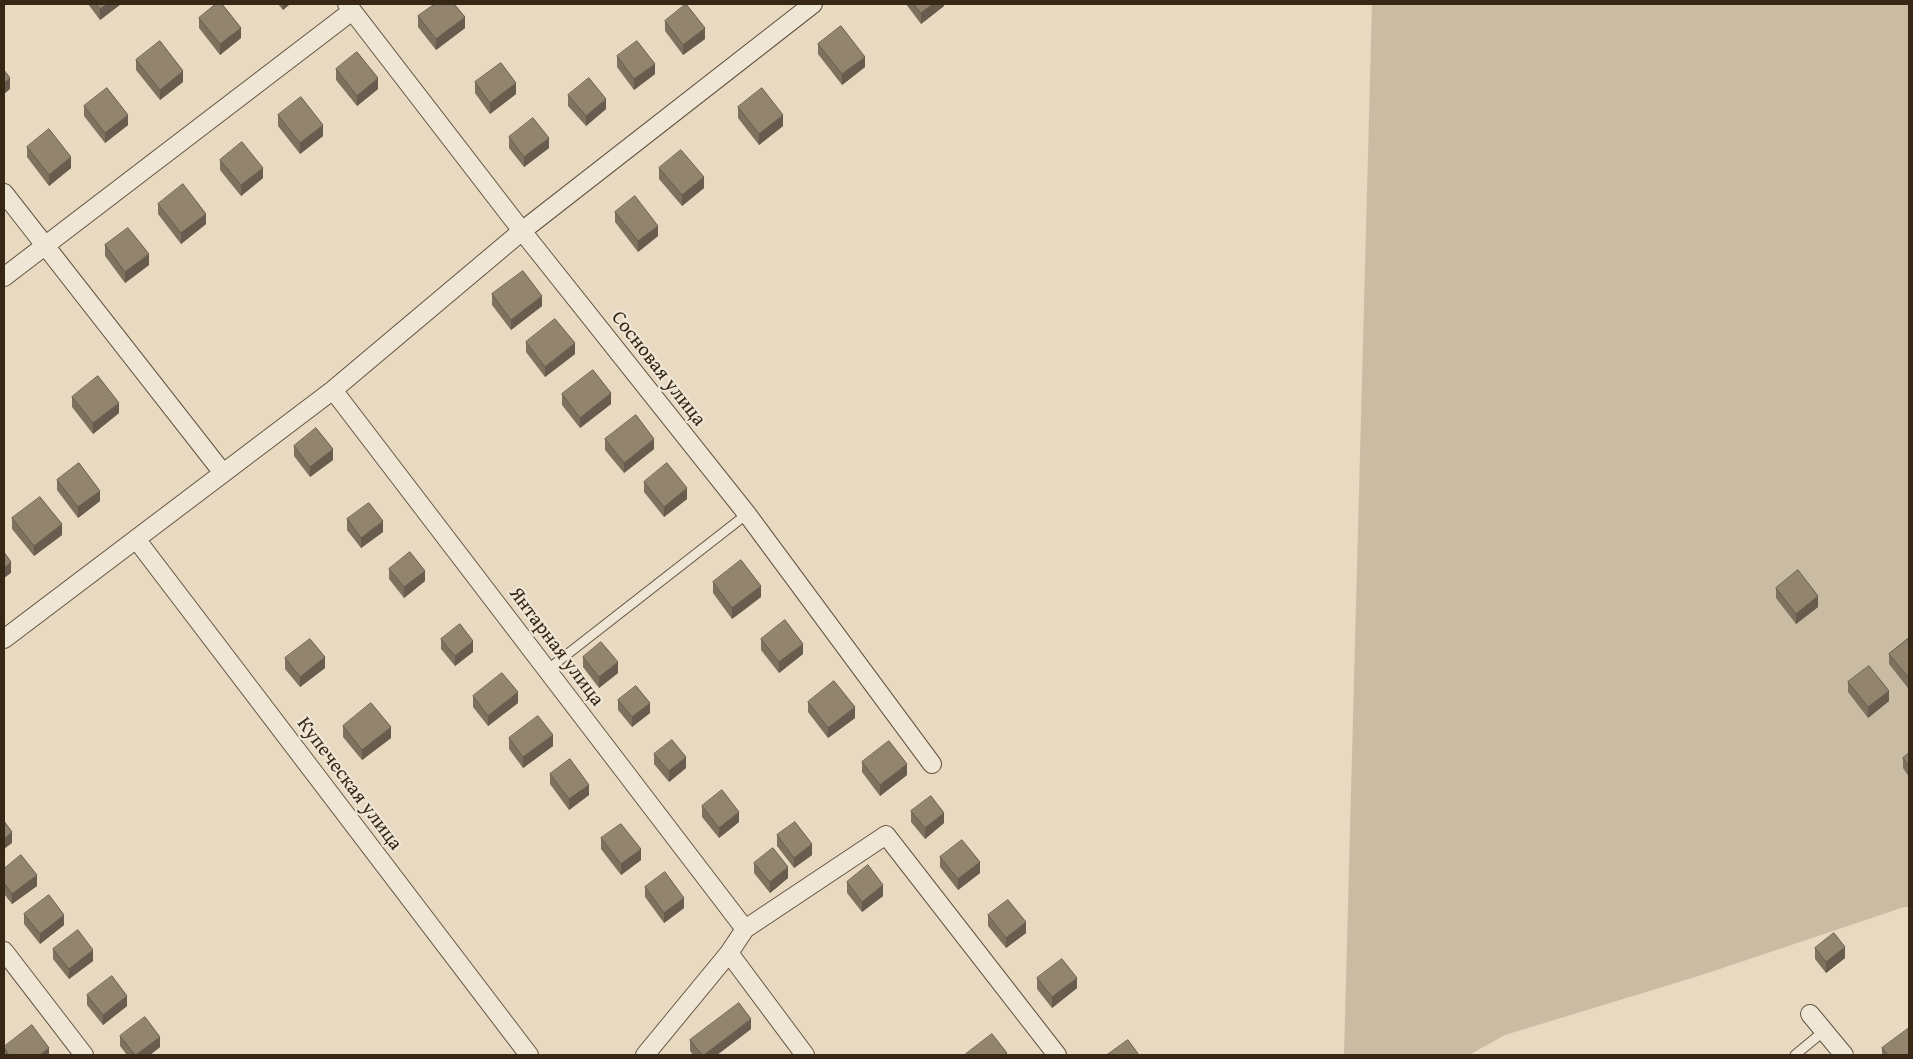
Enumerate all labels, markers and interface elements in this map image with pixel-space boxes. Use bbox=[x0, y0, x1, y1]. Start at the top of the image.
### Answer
street label: Сосновая улица bbox=[606, 307, 710, 431]
street label: Янтарная улица bbox=[503, 583, 609, 711]
street label: Купеческая улица bbox=[291, 713, 407, 855]

